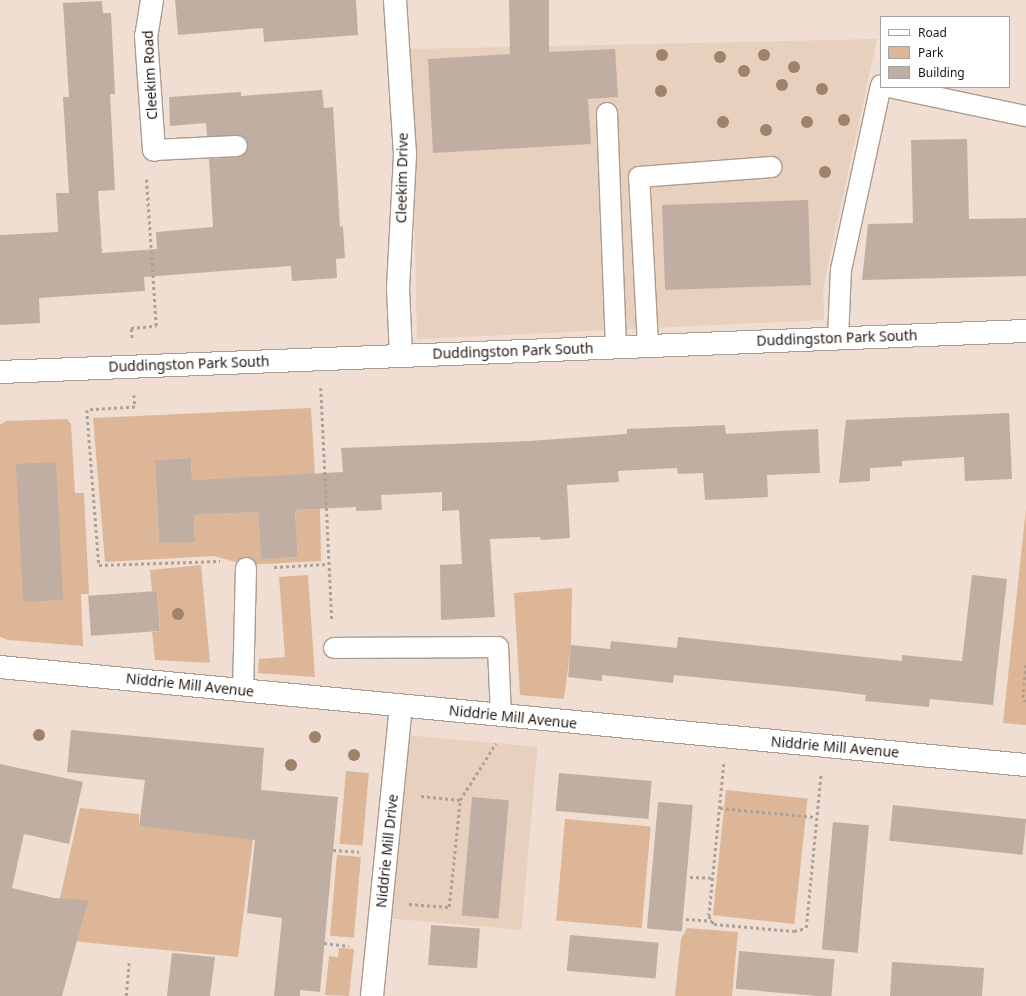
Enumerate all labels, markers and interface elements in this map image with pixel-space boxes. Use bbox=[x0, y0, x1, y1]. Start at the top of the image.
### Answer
legend bbox=[880, 16, 1010, 88]
text: Road bbox=[918, 24, 947, 41]
street label: Cleekim Road bbox=[139, 30, 161, 120]
text: Park bbox=[918, 44, 943, 61]
text: Building bbox=[918, 64, 965, 81]
street label: Cleekim Drive bbox=[393, 133, 411, 223]
street label: Duddingston Park South bbox=[756, 327, 918, 349]
street label: Duddingston Park South bbox=[432, 340, 594, 362]
street label: Duddingston Park South bbox=[108, 353, 270, 375]
street label: Niddrie Mill Avenue bbox=[125, 670, 255, 700]
street label: Niddrie Mill Avenue bbox=[448, 702, 578, 732]
street label: Niddrie Mill Avenue bbox=[770, 733, 900, 761]
street label: Niddrie Mill Drive bbox=[373, 793, 401, 909]

